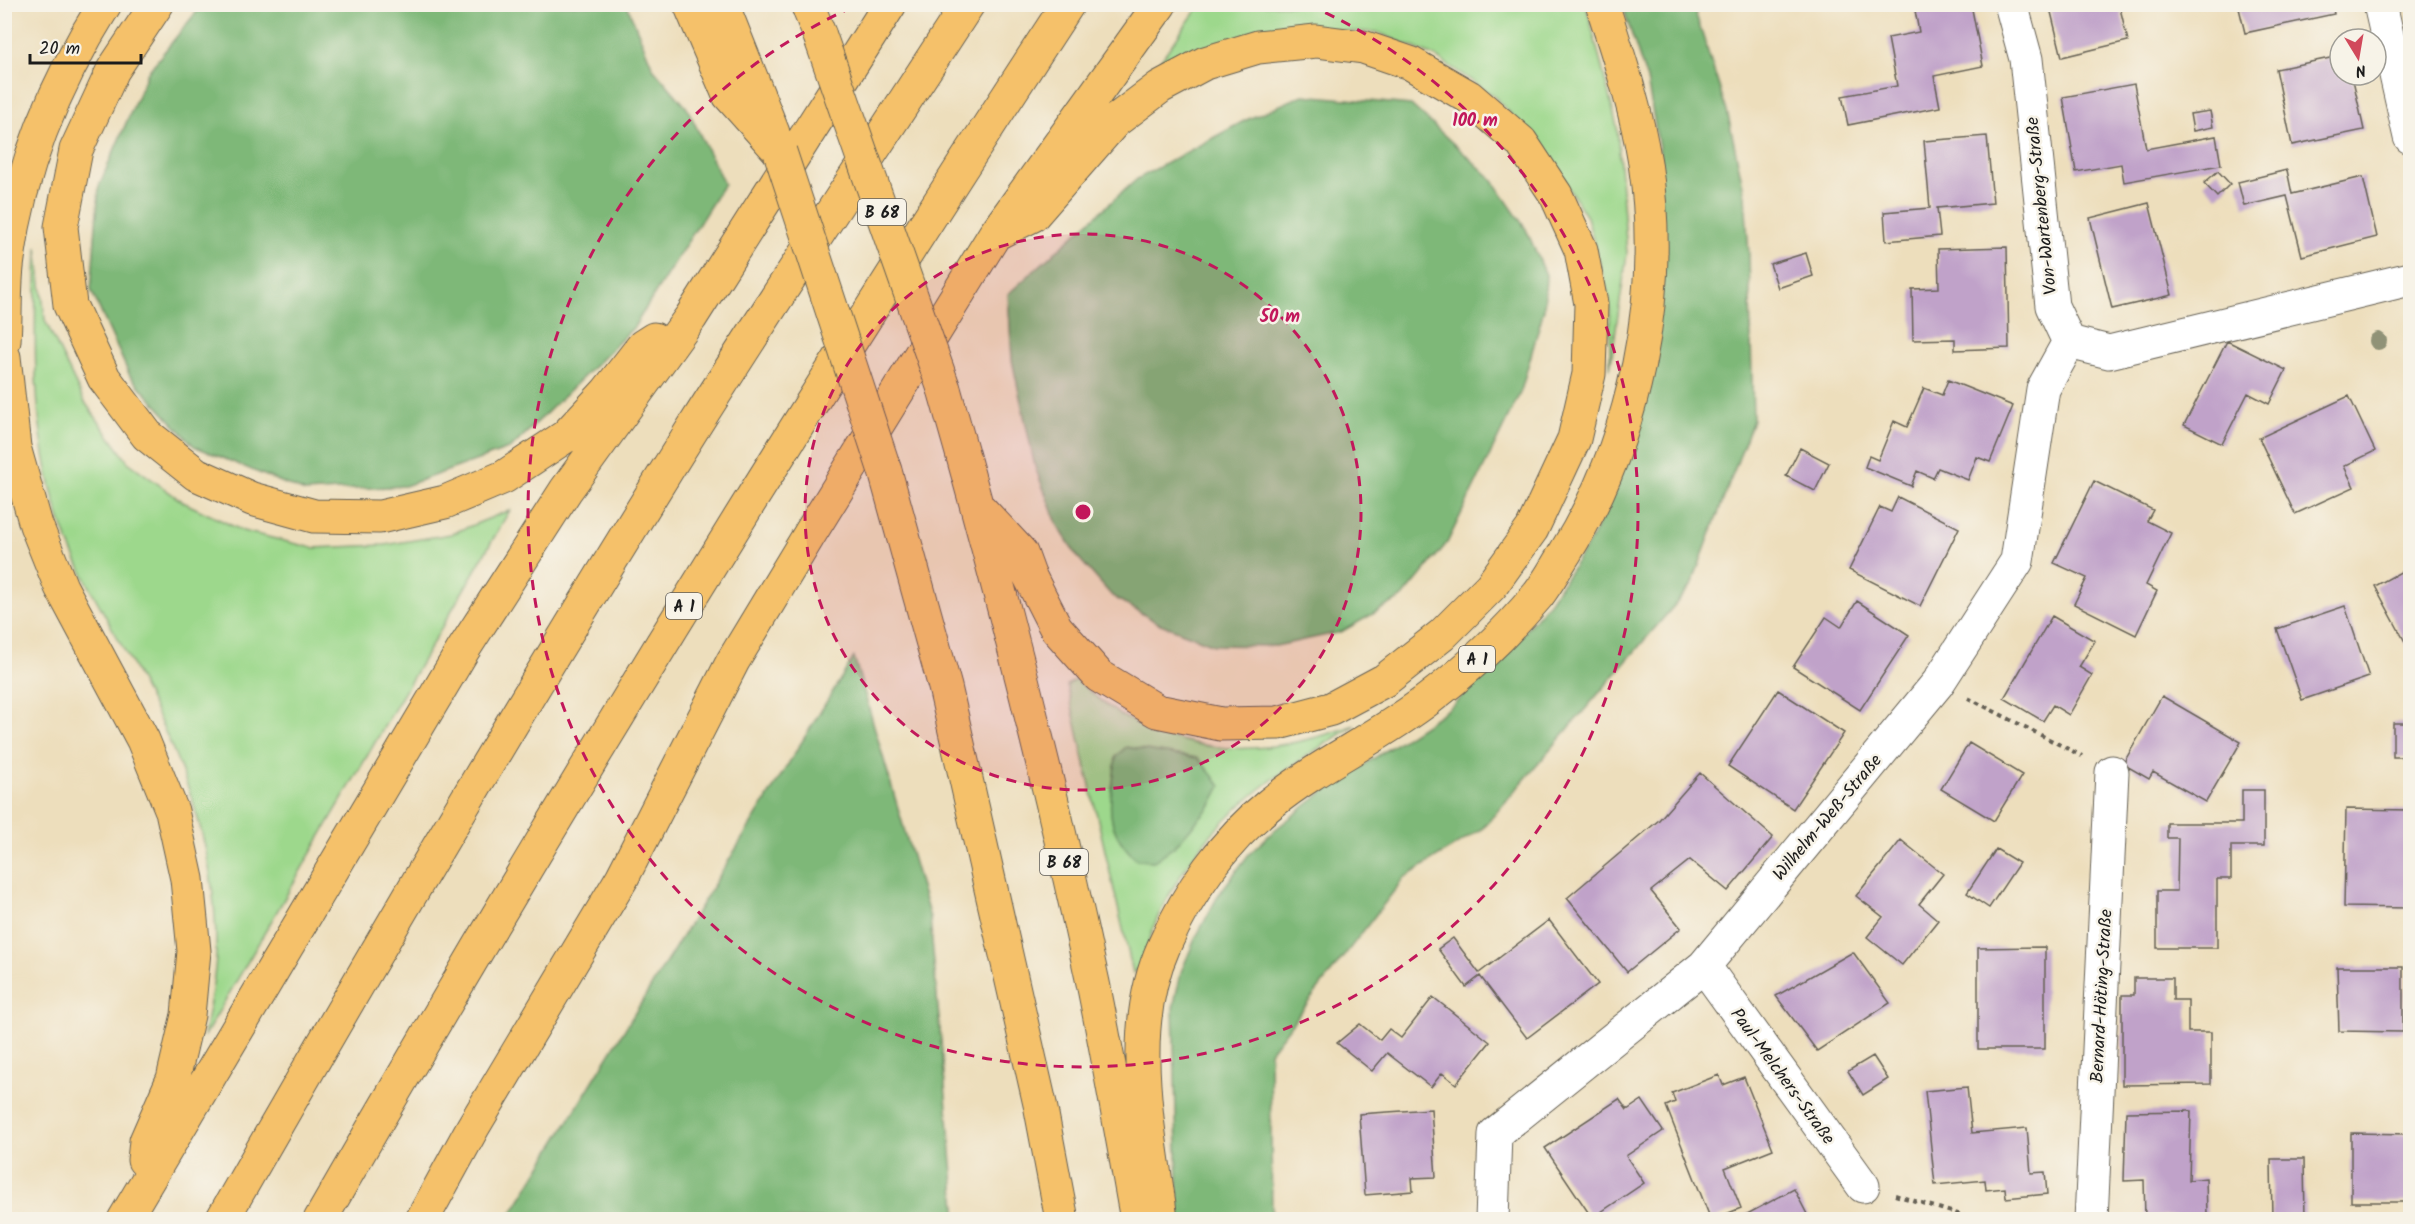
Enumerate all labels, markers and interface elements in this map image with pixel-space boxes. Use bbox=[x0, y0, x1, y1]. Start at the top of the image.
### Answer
scale bar bbox=[30, 27, 141, 65]
north arrow bbox=[2328, 27, 2388, 87]
text: 20 m bbox=[39, 35, 80, 64]
text: N bbox=[2353, 57, 2368, 83]
text: 100 m bbox=[1452, 107, 1498, 136]
street label: Von-Wartenberg-Straße bbox=[2019, 116, 2066, 296]
road number: B 68 bbox=[858, 199, 906, 225]
text: 50 m bbox=[1259, 303, 1300, 332]
centre of rings bbox=[1073, 502, 1093, 522]
road number: A 1 bbox=[666, 593, 702, 619]
road number: A 1 bbox=[1459, 646, 1495, 672]
street label: Wilhelm-Weß-Straße bbox=[1766, 748, 1890, 888]
road number: B 68 bbox=[1040, 849, 1088, 875]
street label: Bernard-Höting-Straße bbox=[2083, 908, 2122, 1084]
street label: Paul-Melchers-Straße bbox=[1722, 1002, 1842, 1152]

